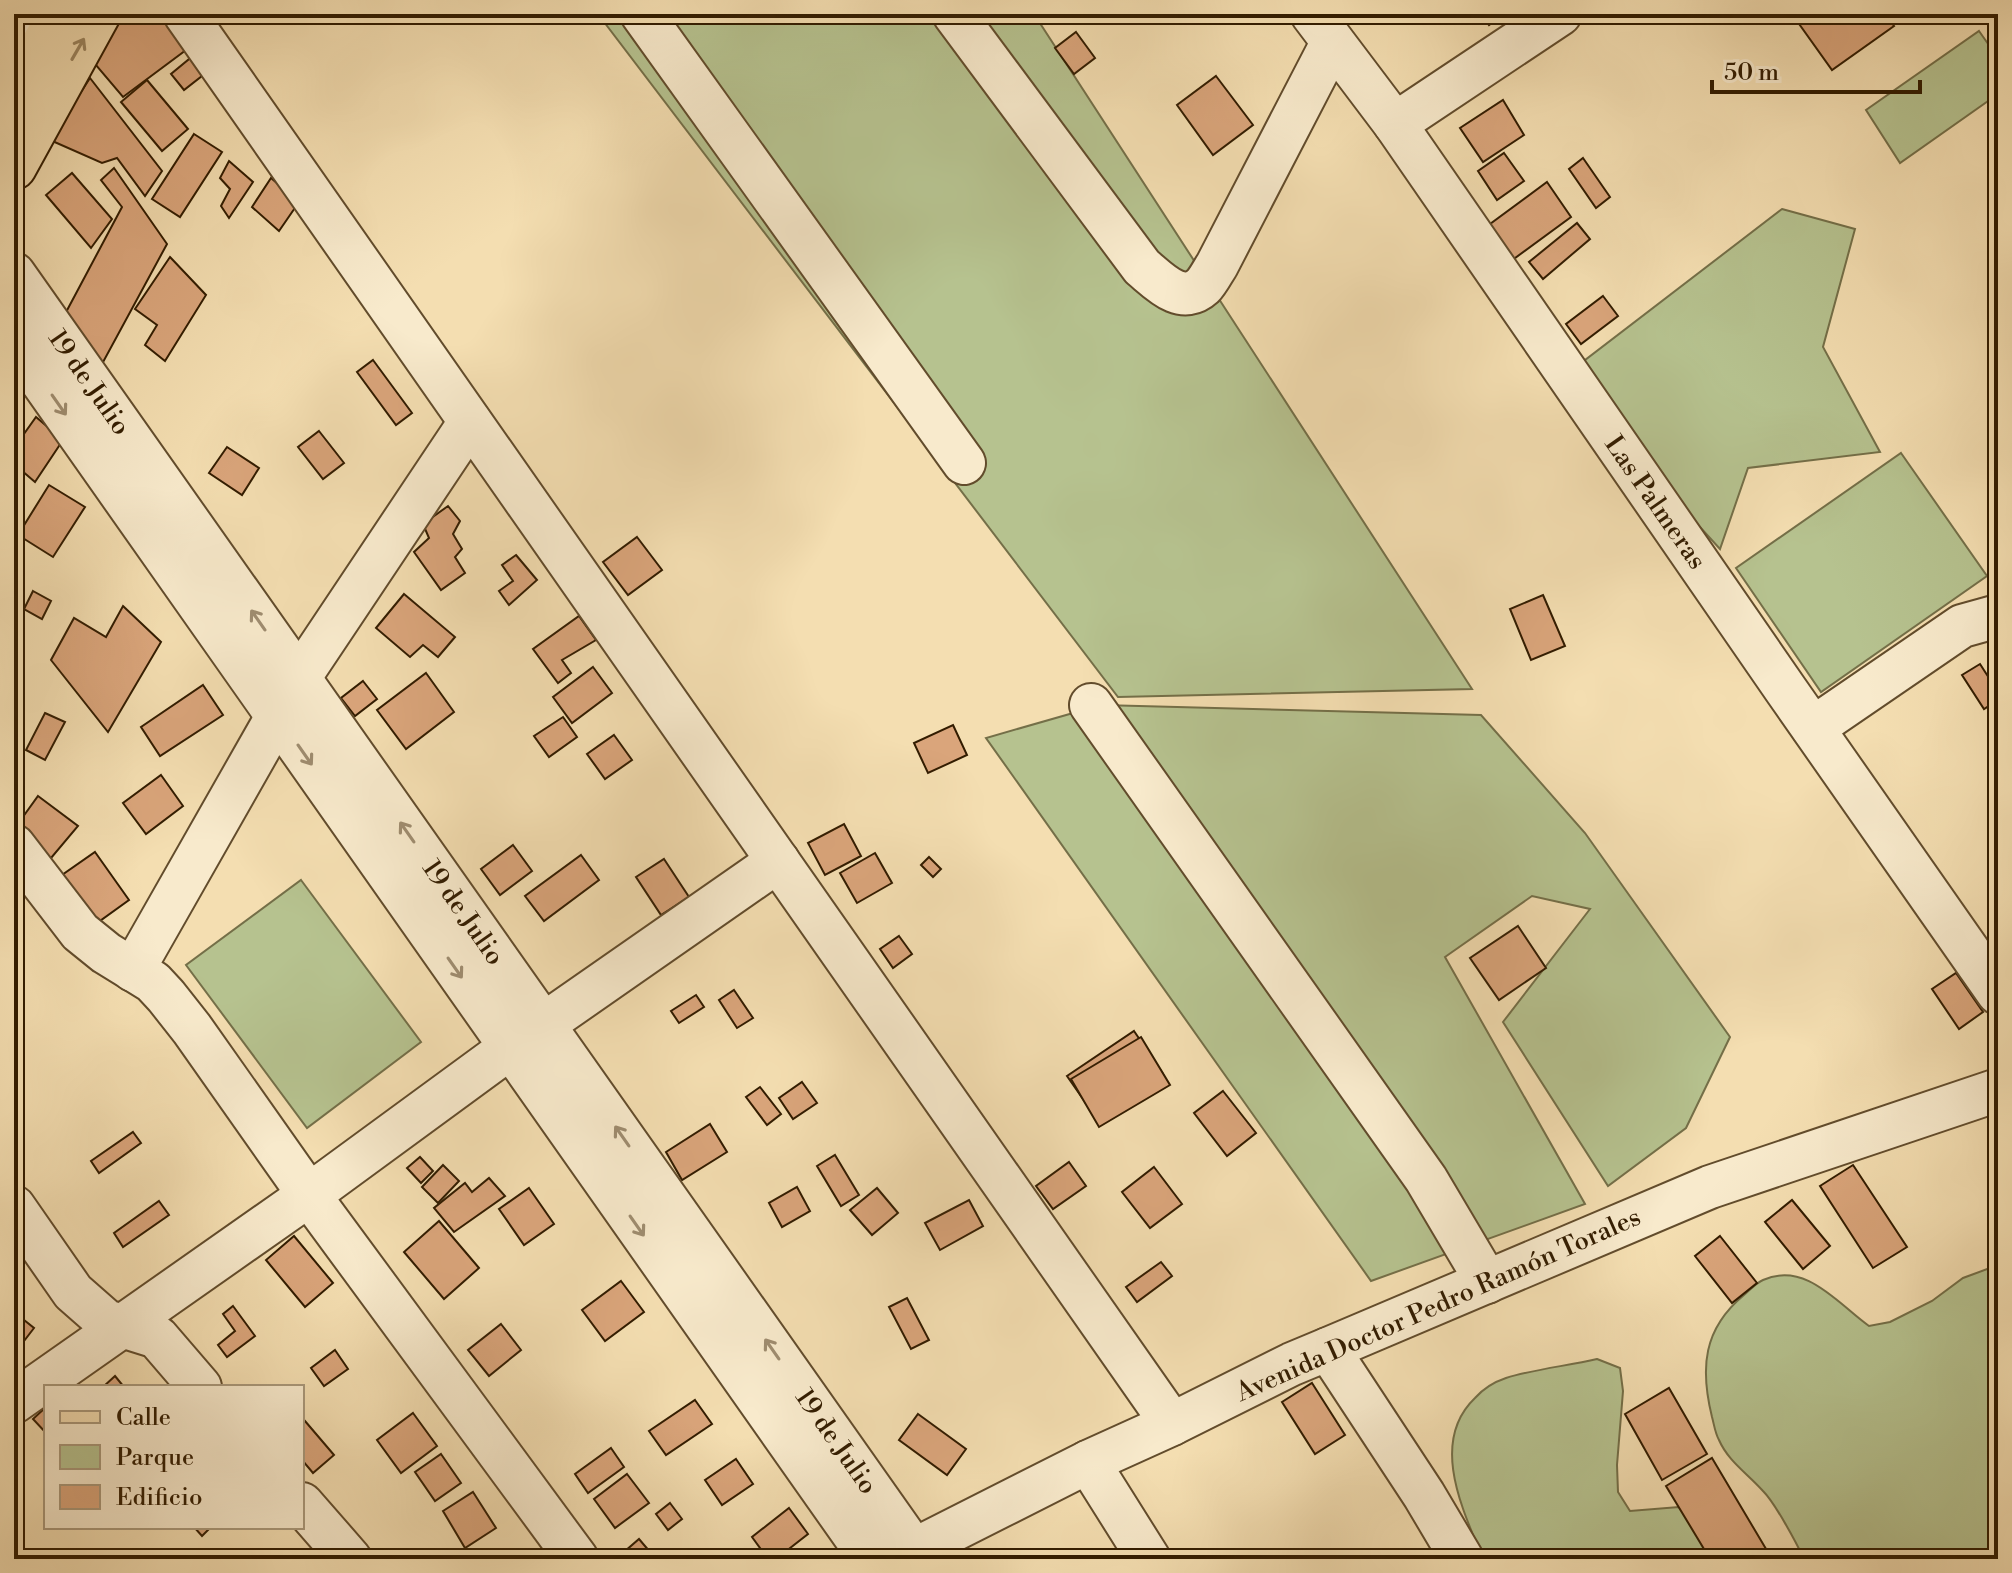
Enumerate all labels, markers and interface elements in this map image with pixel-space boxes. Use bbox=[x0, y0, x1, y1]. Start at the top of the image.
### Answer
one-way arrow bbox=[71, 38, 87, 61]
scale bar bbox=[1712, 44, 1920, 94]
text: 50 m bbox=[1724, 58, 1779, 88]
street label: 19 de Julio bbox=[41, 324, 137, 442]
one-way arrow bbox=[51, 394, 67, 416]
street label: Las Palmeras bbox=[1597, 430, 1713, 576]
one-way arrow bbox=[250, 609, 266, 631]
one-way arrow bbox=[297, 744, 313, 766]
one-way arrow bbox=[399, 822, 416, 844]
street label: 19 de Julio bbox=[415, 854, 511, 972]
one-way arrow bbox=[446, 957, 463, 978]
one-way arrow bbox=[614, 1126, 630, 1148]
street label: Avenida Doctor Pedro Ramón Torales bbox=[1230, 1201, 1646, 1409]
one-way arrow bbox=[629, 1215, 645, 1237]
one-way arrow bbox=[764, 1338, 780, 1360]
street label: 19 de Julio bbox=[788, 1383, 884, 1501]
legend bbox=[44, 1385, 304, 1529]
text: Calle bbox=[116, 1403, 171, 1433]
text: Parque bbox=[116, 1443, 194, 1473]
text: Edificio bbox=[116, 1483, 202, 1513]

